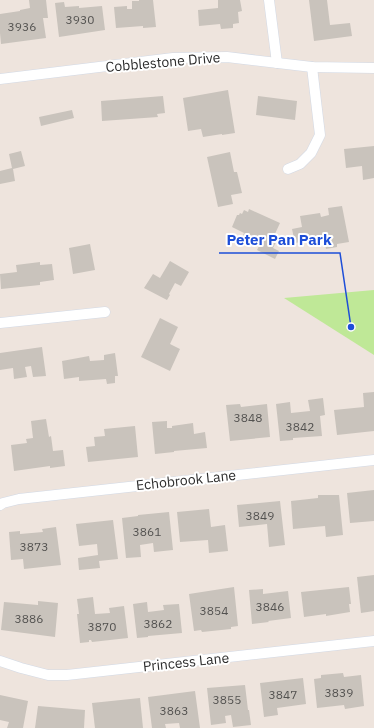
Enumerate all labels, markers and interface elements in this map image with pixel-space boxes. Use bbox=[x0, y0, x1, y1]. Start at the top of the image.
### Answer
house number: 3930 bbox=[66, 12, 94, 27]
house number: 3936 bbox=[8, 19, 36, 34]
street label: Cobblestone Drive bbox=[105, 48, 221, 76]
callout: Peter Pan Park bbox=[219, 226, 340, 253]
text: Peter Pan Park bbox=[226, 230, 332, 249]
house number: 3848 bbox=[234, 410, 262, 425]
house number: 3842 bbox=[286, 419, 314, 434]
street label: Echobrook Lane bbox=[135, 466, 237, 494]
house number: 3849 bbox=[246, 508, 274, 523]
house number: 3861 bbox=[133, 524, 161, 539]
house number: 3873 bbox=[20, 539, 48, 554]
house number: 3846 bbox=[256, 599, 284, 614]
house number: 3854 bbox=[200, 603, 228, 618]
house number: 3886 bbox=[15, 611, 43, 626]
house number: 3862 bbox=[144, 616, 172, 631]
house number: 3870 bbox=[88, 619, 116, 634]
street label: Princess Lane bbox=[142, 648, 230, 675]
house number: 3839 bbox=[325, 685, 353, 700]
house number: 3847 bbox=[269, 687, 297, 702]
house number: 3855 bbox=[213, 692, 241, 707]
house number: 3863 bbox=[160, 703, 188, 718]

